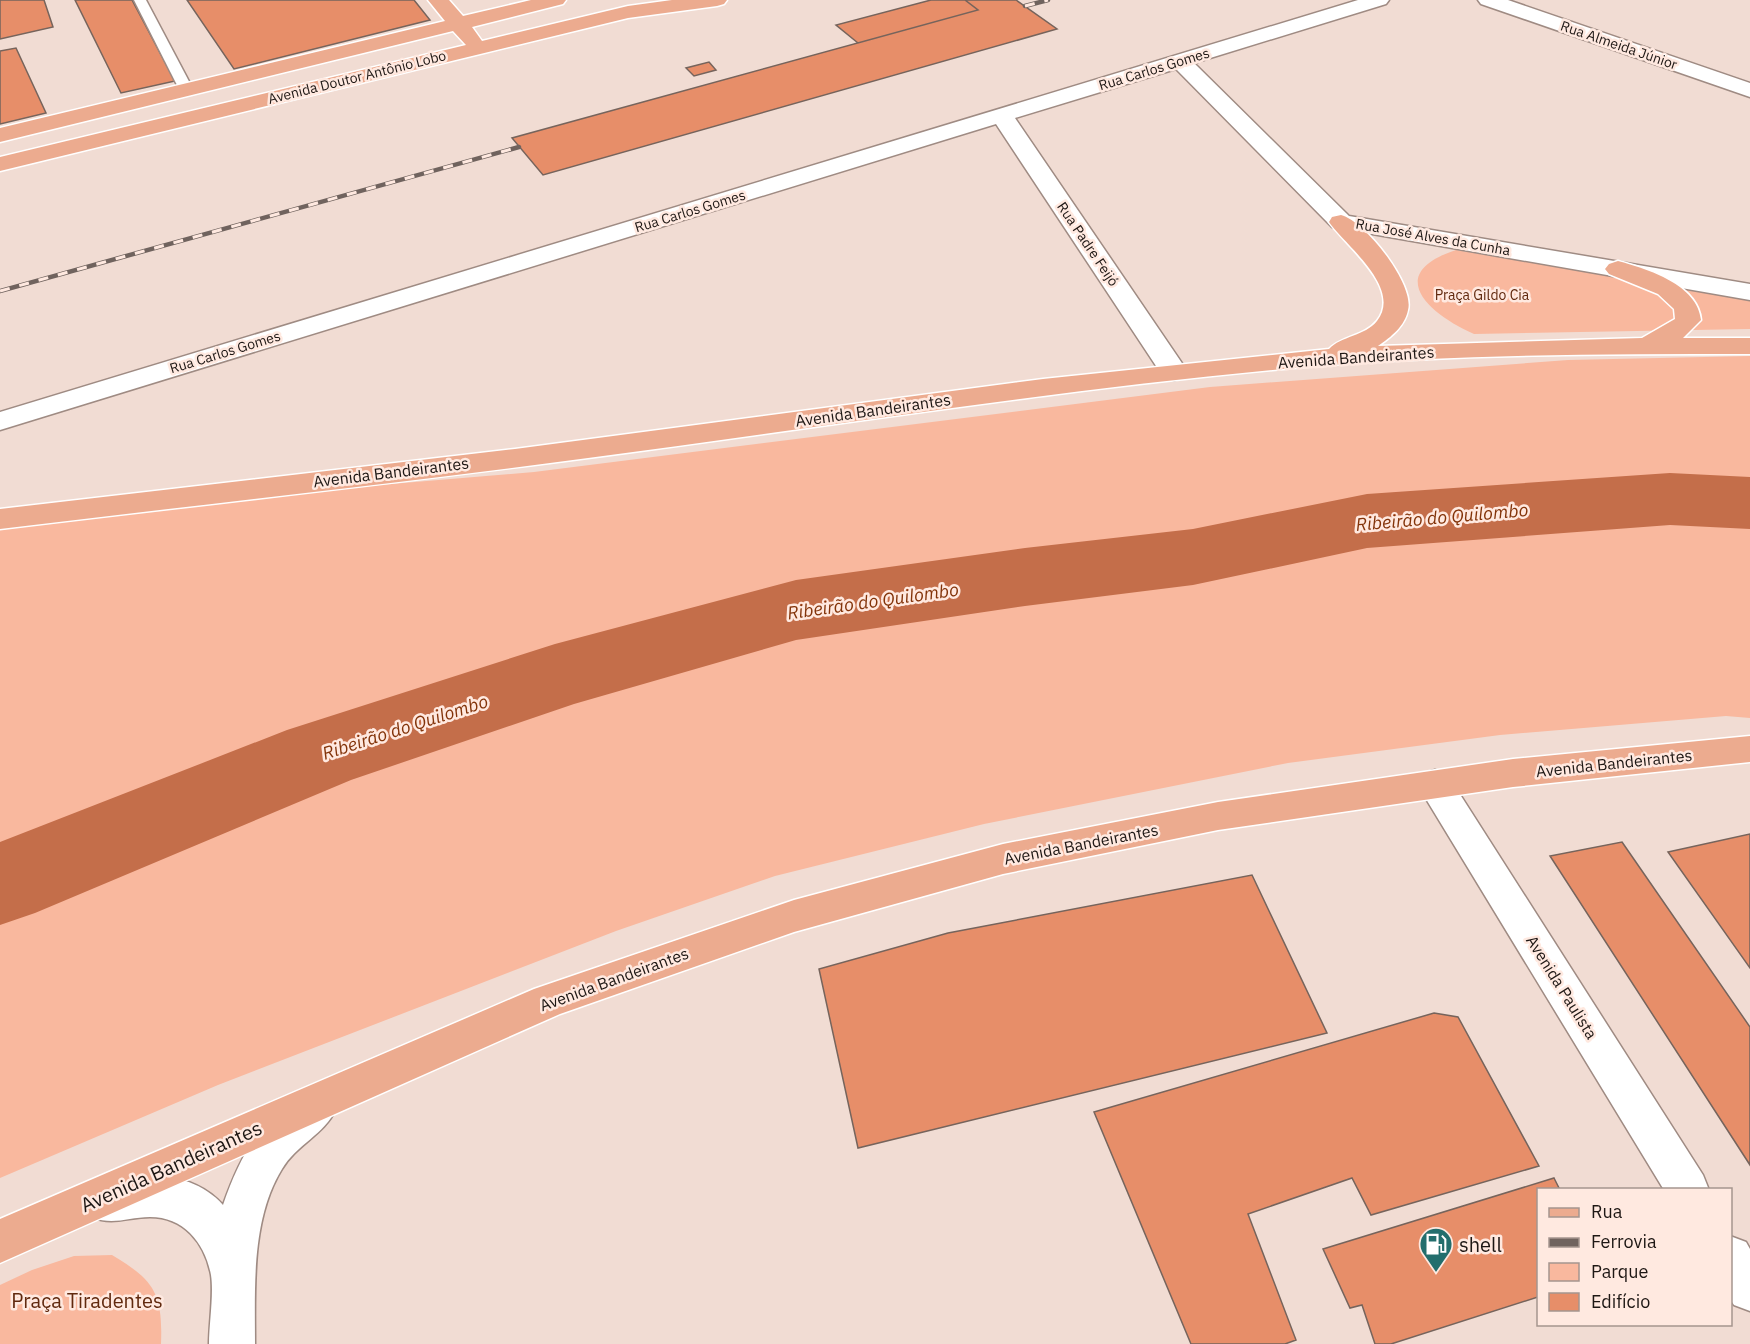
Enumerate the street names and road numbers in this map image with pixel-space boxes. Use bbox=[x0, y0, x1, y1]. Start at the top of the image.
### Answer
street label: Rua Almeida Júnior bbox=[1558, 17, 1680, 73]
street label: Rua Carlos Gomes bbox=[1096, 44, 1212, 94]
street label: Avenida Doutor Antônio Lobo bbox=[266, 46, 448, 108]
street label: Rua Carlos Gomes bbox=[632, 186, 748, 236]
street label: Rua Padre Feijó bbox=[1053, 198, 1123, 290]
street label: Rua José Alves da Cunha bbox=[1354, 215, 1512, 260]
street label: Rua Carlos Gomes bbox=[167, 327, 283, 377]
street label: Avenida Bandeirantes bbox=[1277, 342, 1435, 372]
street label: Avenida Bandeirantes bbox=[794, 389, 952, 431]
street label: Avenida Bandeirantes bbox=[312, 453, 470, 491]
street label: Avenida Bandeirantes bbox=[1535, 745, 1693, 781]
street label: Avenida Bandeirantes bbox=[1002, 819, 1160, 869]
street label: Avenida Paulista bbox=[1522, 931, 1602, 1043]
street label: Avenida Bandeirantes bbox=[537, 943, 691, 1015]
street label: Avenida Bandeirantes bbox=[76, 1114, 266, 1218]

